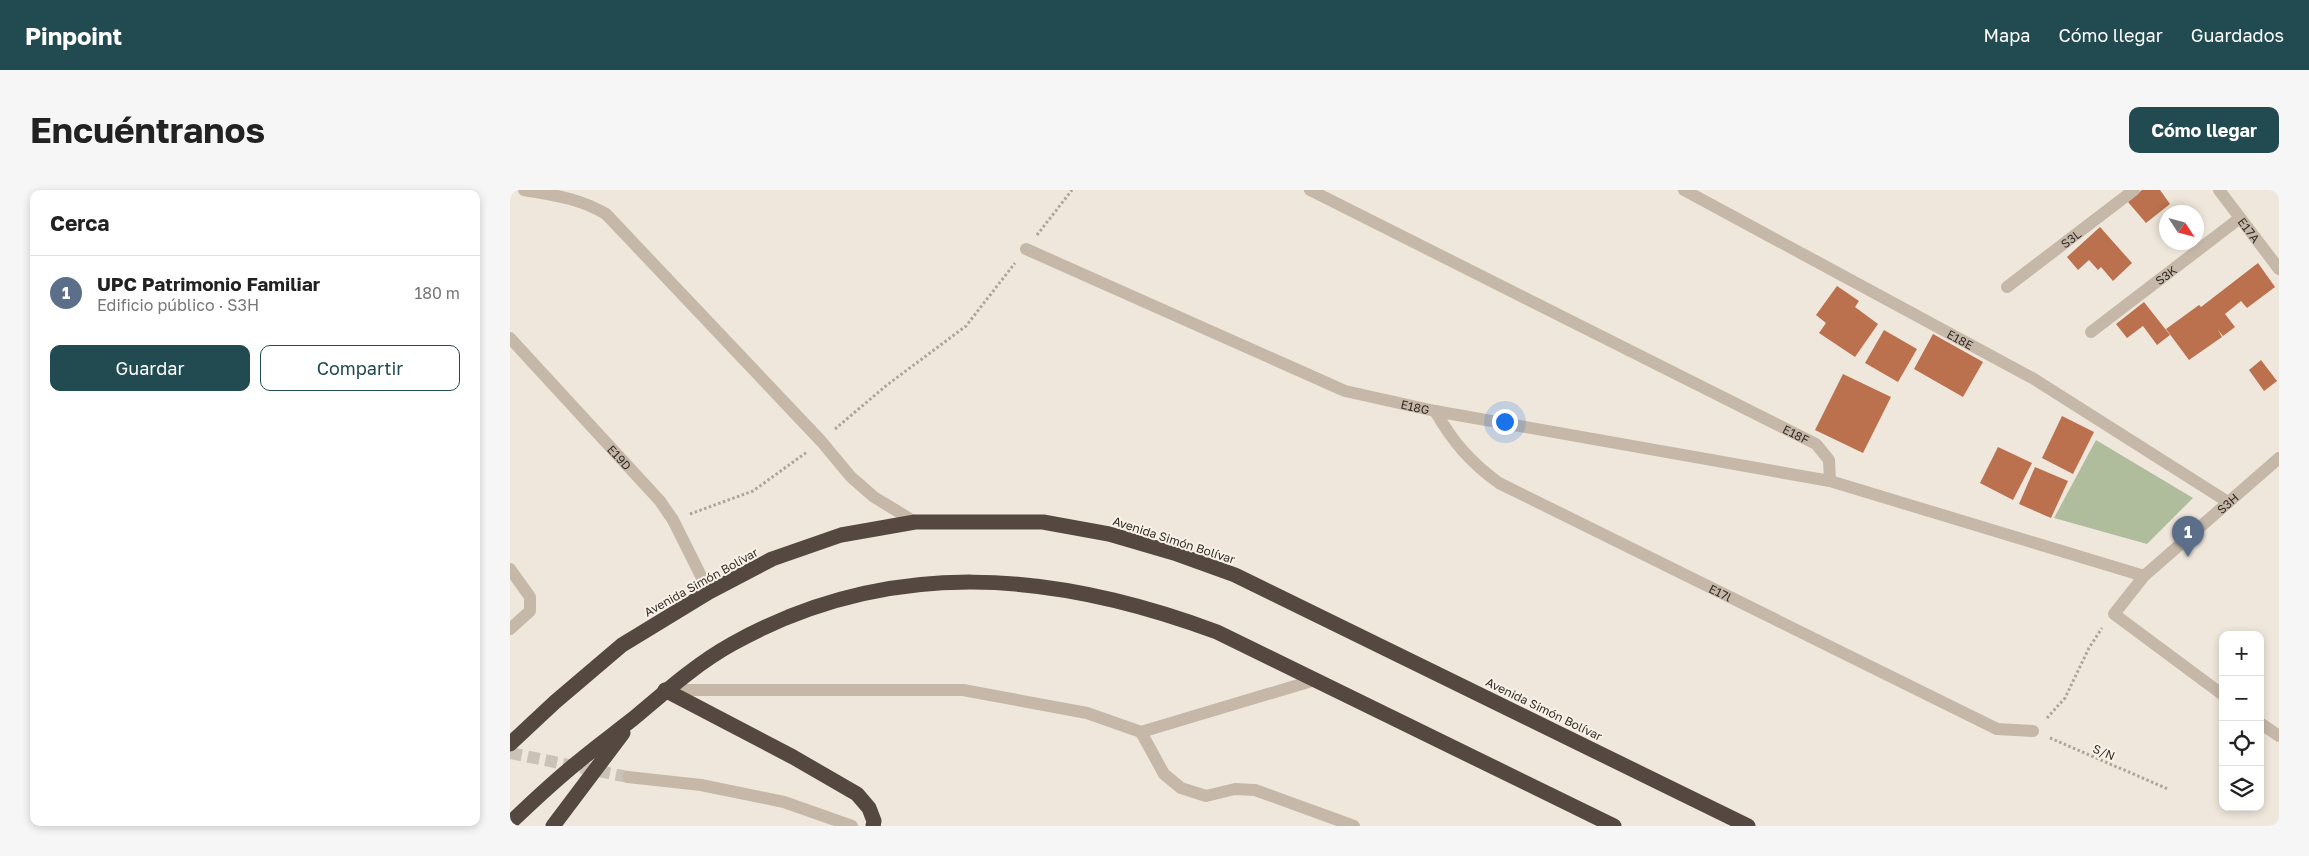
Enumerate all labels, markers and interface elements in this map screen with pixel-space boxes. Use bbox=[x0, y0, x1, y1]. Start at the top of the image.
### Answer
text: Pinpoint bbox=[25, 21, 122, 50]
text: Mapa bbox=[1984, 24, 2030, 46]
text: Cómo llegar bbox=[2058, 24, 2163, 46]
text: Guardados bbox=[2191, 24, 2284, 46]
button: Cómo llegar bbox=[2129, 107, 2279, 153]
text: Encuéntranos bbox=[30, 109, 265, 151]
north arrow bbox=[2159, 205, 2204, 250]
text: Cerca bbox=[50, 210, 109, 236]
street label: E17A bbox=[2235, 214, 2264, 245]
street label: S3L bbox=[2057, 226, 2084, 251]
street label: S3K bbox=[2152, 262, 2179, 288]
text: UPC Patrimonio Familiar bbox=[97, 272, 320, 295]
text: 1 bbox=[62, 283, 70, 303]
text: 180 m bbox=[414, 283, 460, 303]
text: Edificio público · S3H bbox=[97, 295, 259, 315]
street label: E18E bbox=[1944, 326, 1976, 352]
button: Guardar bbox=[50, 345, 250, 391]
button: Compartir bbox=[260, 345, 460, 391]
street label: E18G bbox=[1399, 396, 1431, 417]
your location bbox=[1492, 409, 1518, 435]
street label: E18F bbox=[1780, 421, 1812, 447]
street label: E19D bbox=[604, 442, 635, 473]
street label: S3H bbox=[2213, 490, 2241, 517]
street label: Avenida Simón Bolívar bbox=[1111, 513, 1237, 567]
pin: 1 bbox=[2172, 516, 2204, 557]
street label: Avenida Simón Bolívar bbox=[642, 544, 761, 620]
street label: E17l bbox=[1707, 580, 1734, 604]
map controls bbox=[2219, 631, 2264, 811]
button: + bbox=[2219, 631, 2264, 676]
street label: Avenida Simón Bolívar bbox=[1483, 674, 1605, 744]
button: − bbox=[2219, 676, 2264, 721]
button: locate bbox=[2219, 721, 2264, 766]
street label: S/N bbox=[2091, 741, 2117, 763]
button: layers bbox=[2219, 766, 2264, 811]

